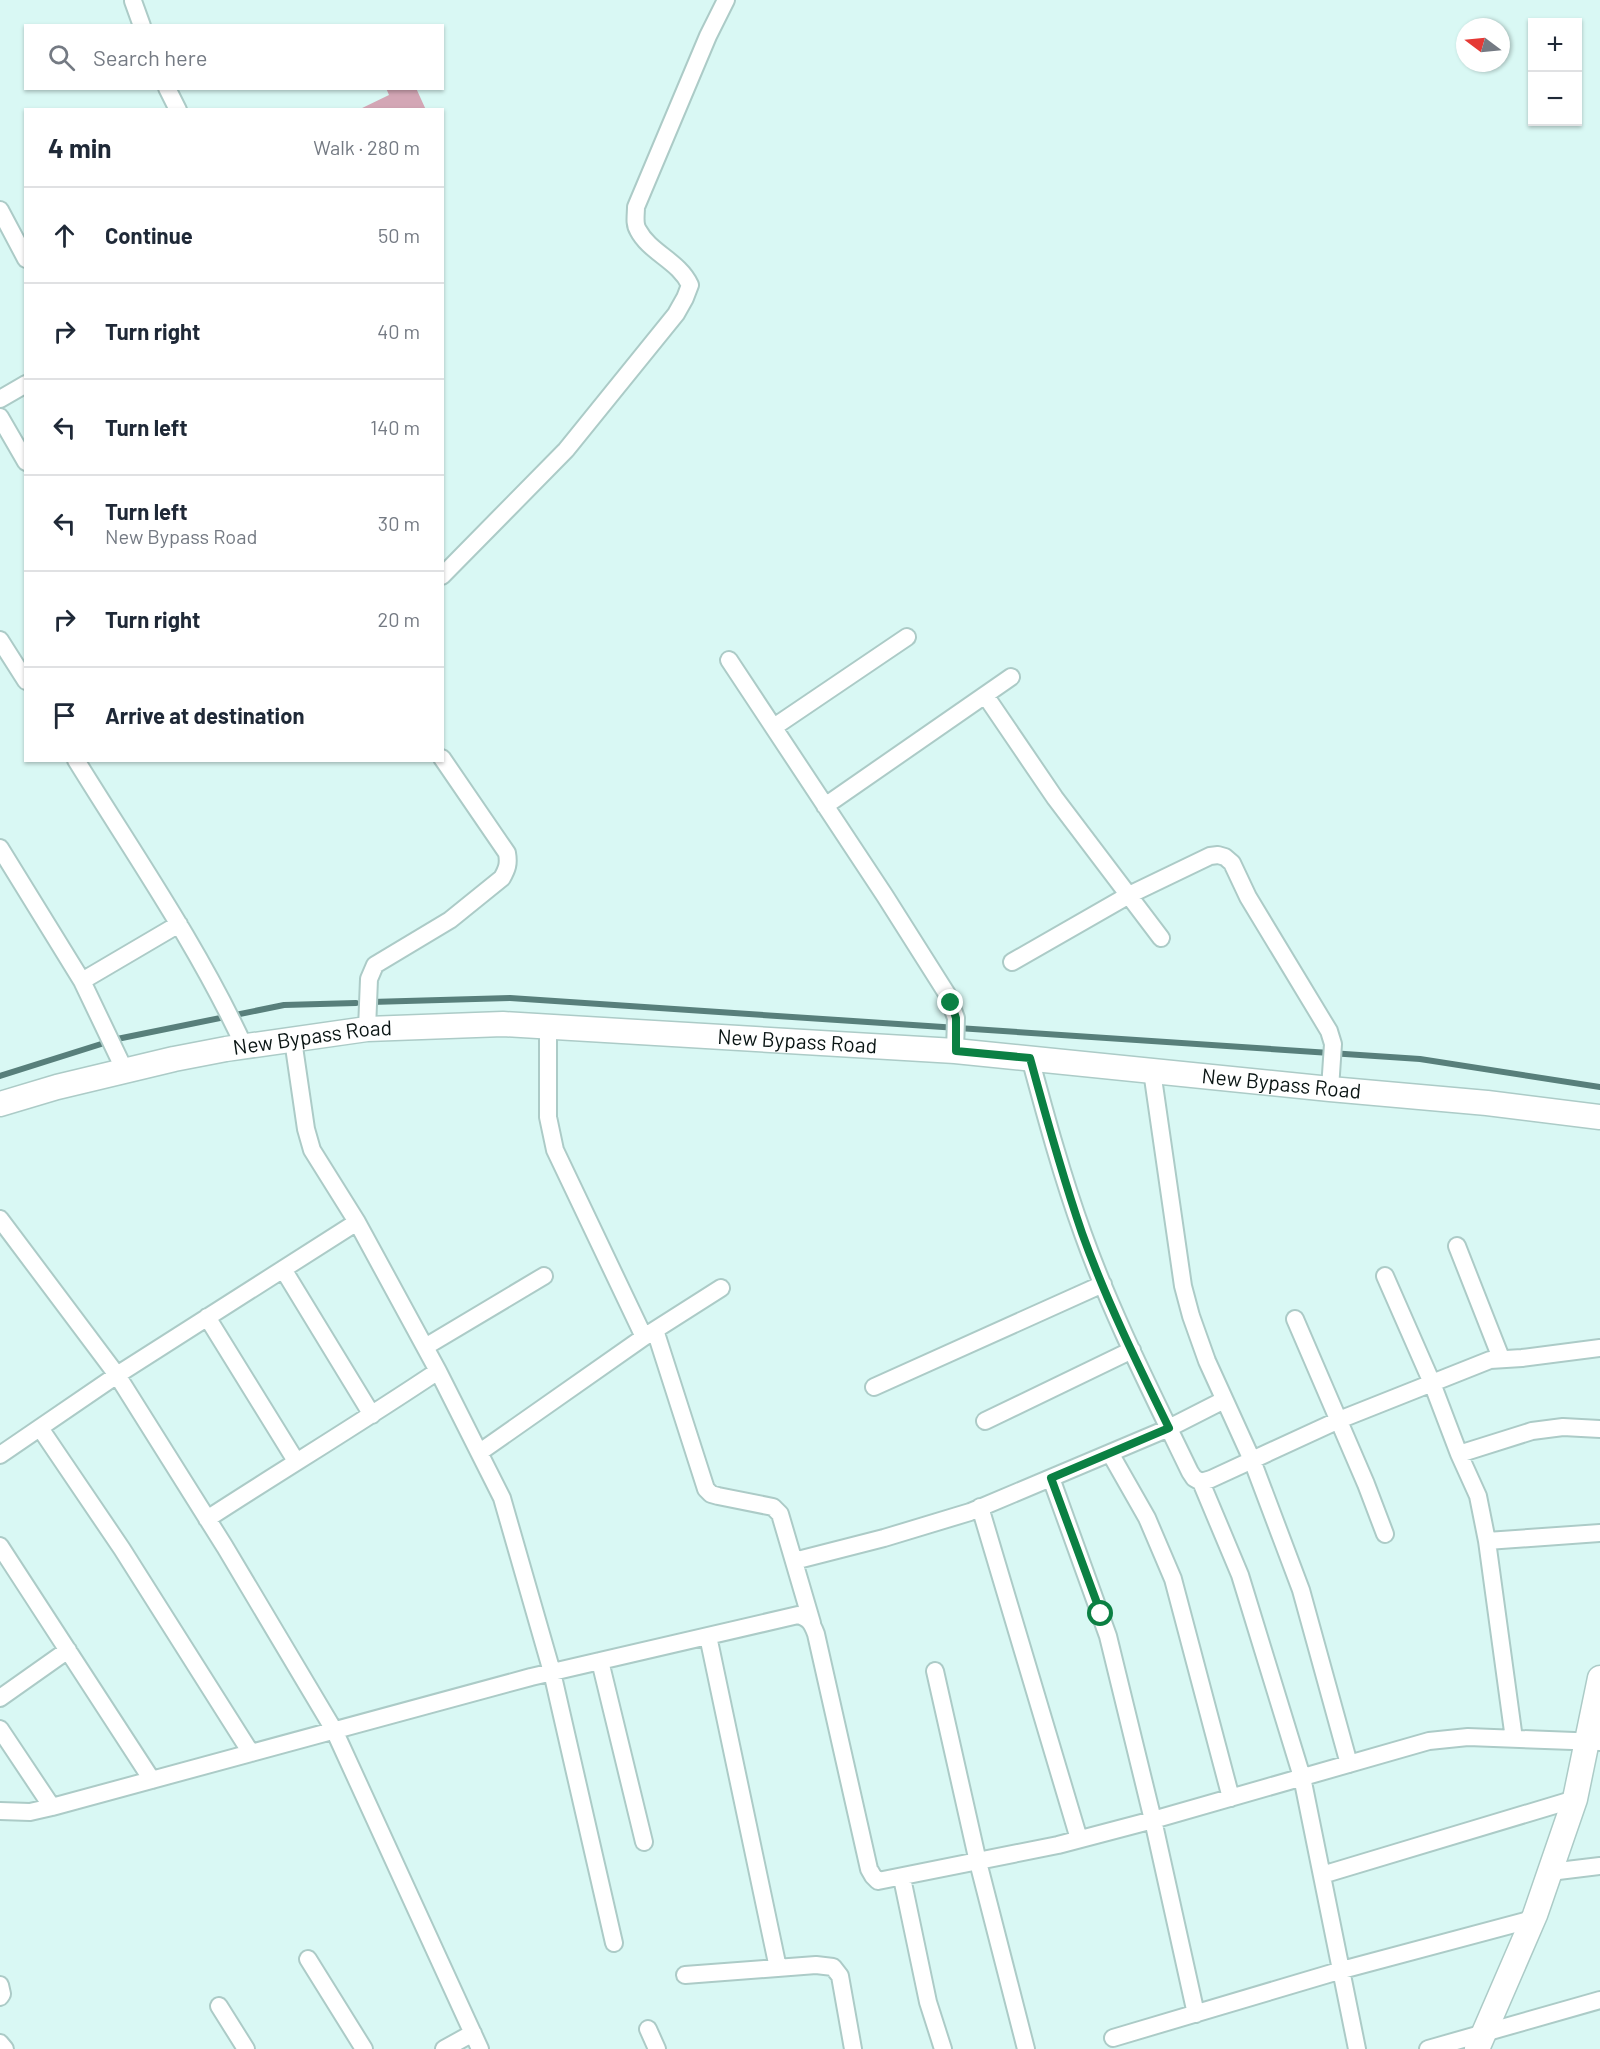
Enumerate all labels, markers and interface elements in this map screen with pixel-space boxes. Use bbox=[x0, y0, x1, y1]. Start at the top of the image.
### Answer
north arrow bbox=[1456, 18, 1510, 72]
map controls bbox=[1528, 18, 1582, 126]
button: + bbox=[1528, 18, 1582, 72]
search box bbox=[24, 24, 444, 90]
icon: search bbox=[45, 41, 78, 74]
text: Search here bbox=[93, 44, 207, 70]
button: − bbox=[1528, 72, 1582, 126]
text: 4 min bbox=[48, 132, 112, 163]
text: Walk · 280 m bbox=[313, 135, 420, 159]
icon: ahead bbox=[48, 219, 81, 252]
text: Continue bbox=[105, 222, 193, 248]
text: 50 m bbox=[378, 223, 420, 247]
icon: right bbox=[48, 315, 81, 348]
text: Turn right bbox=[105, 318, 200, 344]
text: 40 m bbox=[377, 319, 420, 343]
icon: left bbox=[48, 411, 81, 444]
text: Turn left bbox=[105, 414, 188, 440]
text: 140 m bbox=[370, 415, 420, 439]
text: Turn left bbox=[105, 498, 188, 524]
icon: left bbox=[48, 507, 81, 540]
text: 30 m bbox=[378, 511, 420, 535]
text: New Bypass Road bbox=[105, 524, 257, 548]
icon: right bbox=[48, 603, 81, 636]
text: Turn right bbox=[105, 606, 200, 632]
text: 20 m bbox=[377, 607, 420, 631]
icon: arrive bbox=[48, 699, 81, 732]
text: Arrive at destination bbox=[105, 702, 304, 728]
route end bbox=[937, 989, 963, 1015]
street label: New Bypass Road bbox=[231, 1014, 392, 1059]
street label: New Bypass Road bbox=[717, 1023, 878, 1057]
street label: New Bypass Road bbox=[1201, 1062, 1362, 1103]
route start bbox=[1087, 1600, 1113, 1626]

